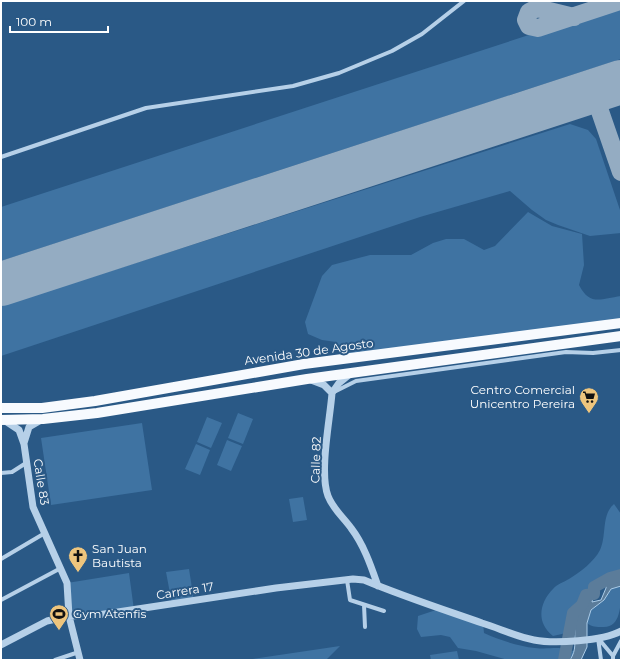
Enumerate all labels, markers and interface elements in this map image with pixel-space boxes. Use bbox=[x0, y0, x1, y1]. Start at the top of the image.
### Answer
scale bar bbox=[10, 8, 108, 34]
text: 100 m bbox=[16, 14, 52, 29]
street label: Avenida 30 de Agosto bbox=[243, 335, 374, 368]
place label: Centro Comercial Unicentro Pereira bbox=[470, 382, 575, 411]
supermarket icon: Centro Comercial Unicentro Pereira bbox=[578, 386, 600, 414]
street label: Calle 82 bbox=[307, 436, 324, 484]
street label: Calle 83 bbox=[30, 458, 53, 506]
place label: San Juan Bautista bbox=[92, 541, 147, 570]
church icon: San Juan Bautista bbox=[67, 545, 89, 573]
street label: Carrera 17 bbox=[155, 579, 215, 602]
sports icon: Gym Atenfis bbox=[48, 603, 70, 631]
place label: Gym Atenfis bbox=[73, 606, 147, 621]

